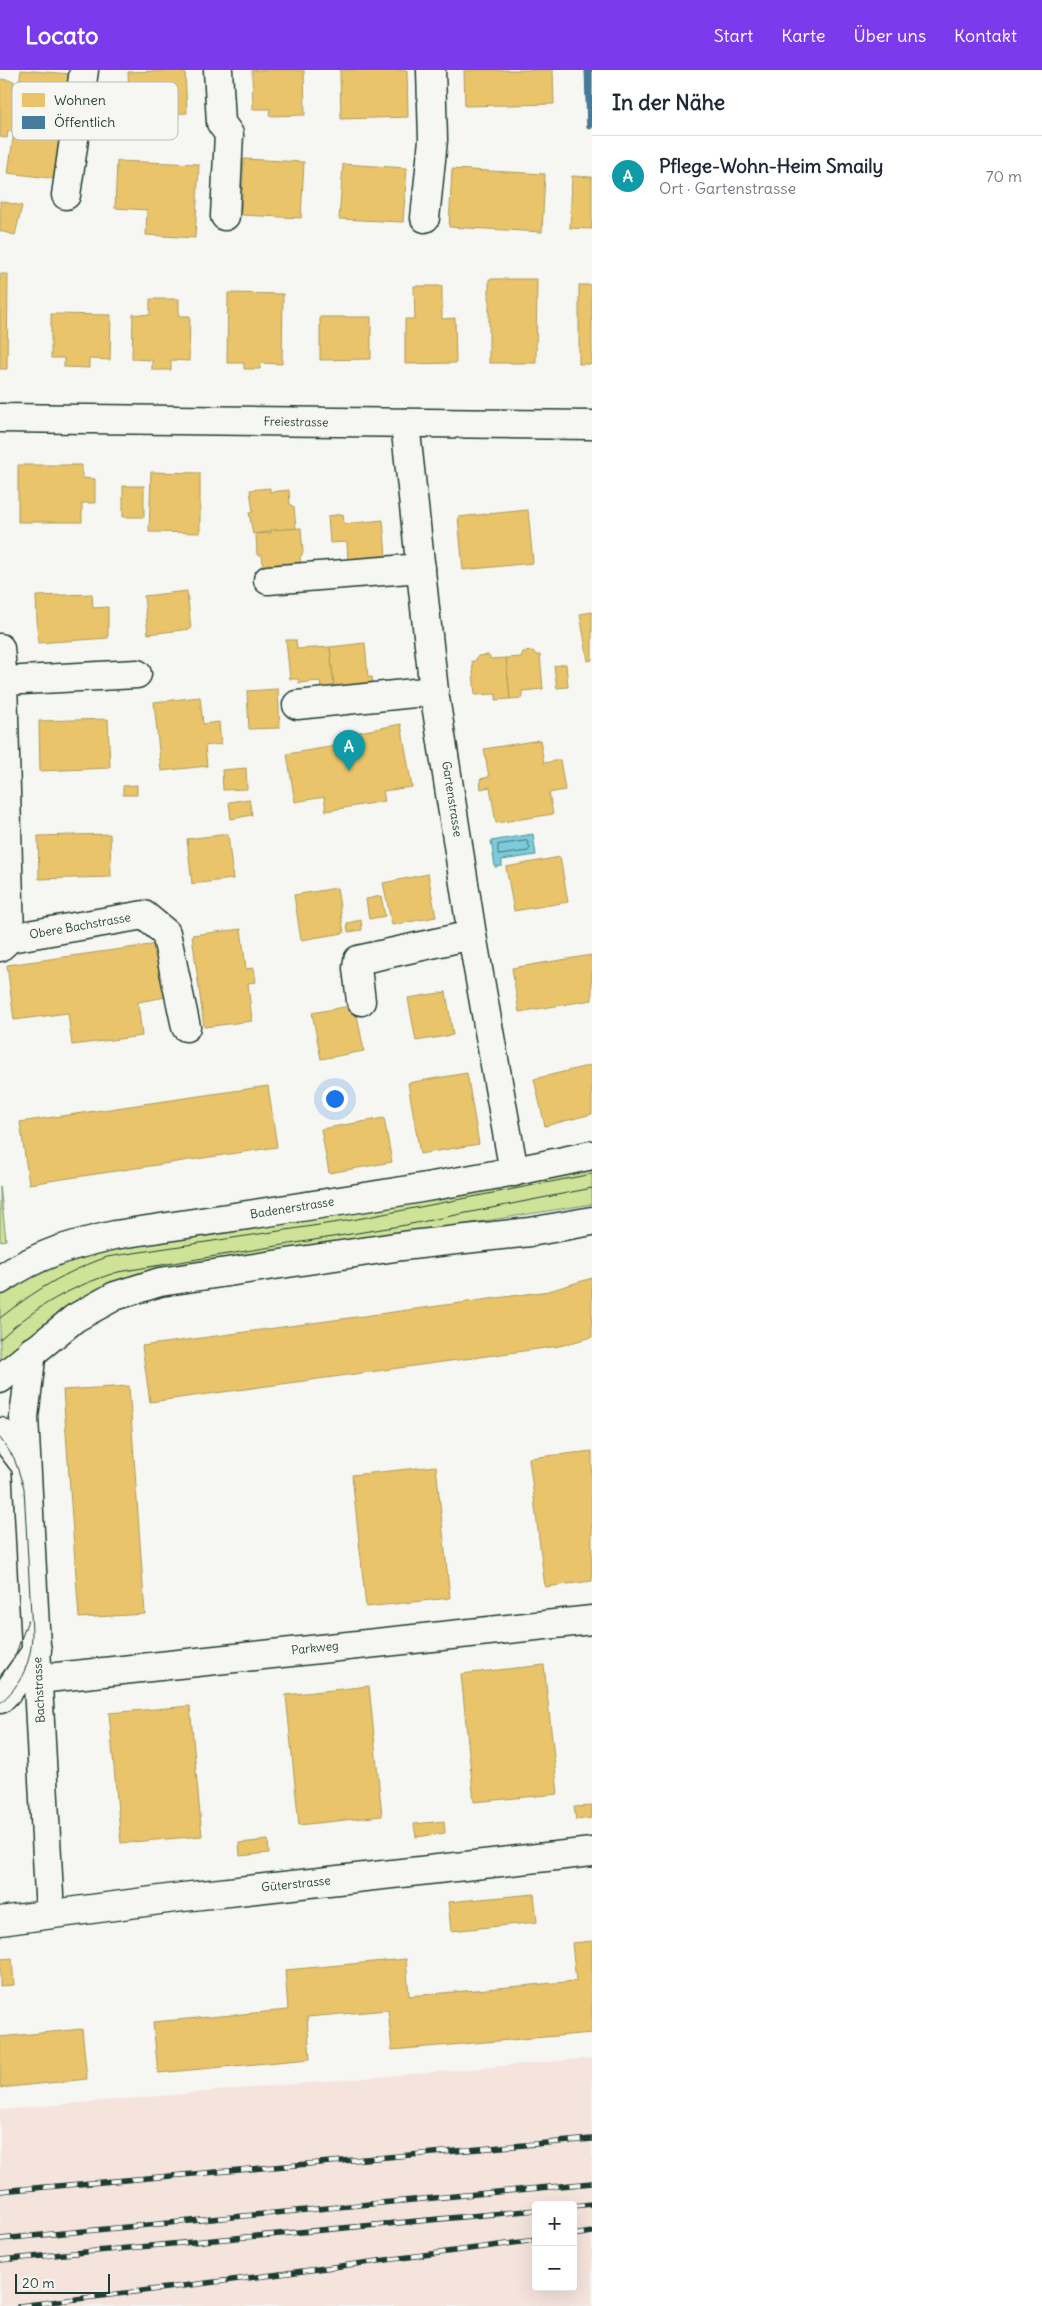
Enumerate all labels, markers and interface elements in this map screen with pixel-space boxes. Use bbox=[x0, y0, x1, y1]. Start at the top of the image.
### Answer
text: Locato bbox=[25, 20, 99, 50]
text: Start bbox=[714, 24, 753, 47]
text: Karte bbox=[781, 24, 826, 47]
text: Über uns bbox=[854, 24, 926, 47]
text: Kontakt bbox=[954, 24, 1017, 47]
legend bbox=[12, 82, 178, 140]
text: In der Nähe bbox=[612, 89, 725, 116]
text: Wohnen bbox=[54, 91, 106, 109]
text: Öffentlich bbox=[54, 113, 115, 131]
text: Pflege-Wohn-Heim Smaily bbox=[659, 154, 883, 178]
text: A bbox=[623, 166, 633, 186]
text: 70 m bbox=[986, 166, 1022, 186]
text: Ort · Gartenstrasse bbox=[659, 178, 796, 198]
street label: Freiestrasse bbox=[263, 413, 329, 430]
pin: A bbox=[333, 730, 365, 771]
street label: Gartenstrasse bbox=[439, 760, 466, 838]
street label: Obere Bachstrasse bbox=[28, 909, 132, 942]
your location bbox=[322, 1086, 348, 1112]
street label: Badenerstrasse bbox=[249, 1193, 335, 1222]
street label: Parkweg bbox=[291, 1638, 339, 1657]
street label: Bachstrasse bbox=[29, 1657, 48, 1723]
street label: Güterstrasse bbox=[261, 1872, 331, 1895]
map controls bbox=[532, 2201, 577, 2291]
button: + bbox=[532, 2201, 577, 2246]
button: − bbox=[532, 2246, 577, 2291]
scale bar bbox=[15, 2271, 110, 2294]
text: 20 m bbox=[22, 2274, 55, 2292]

